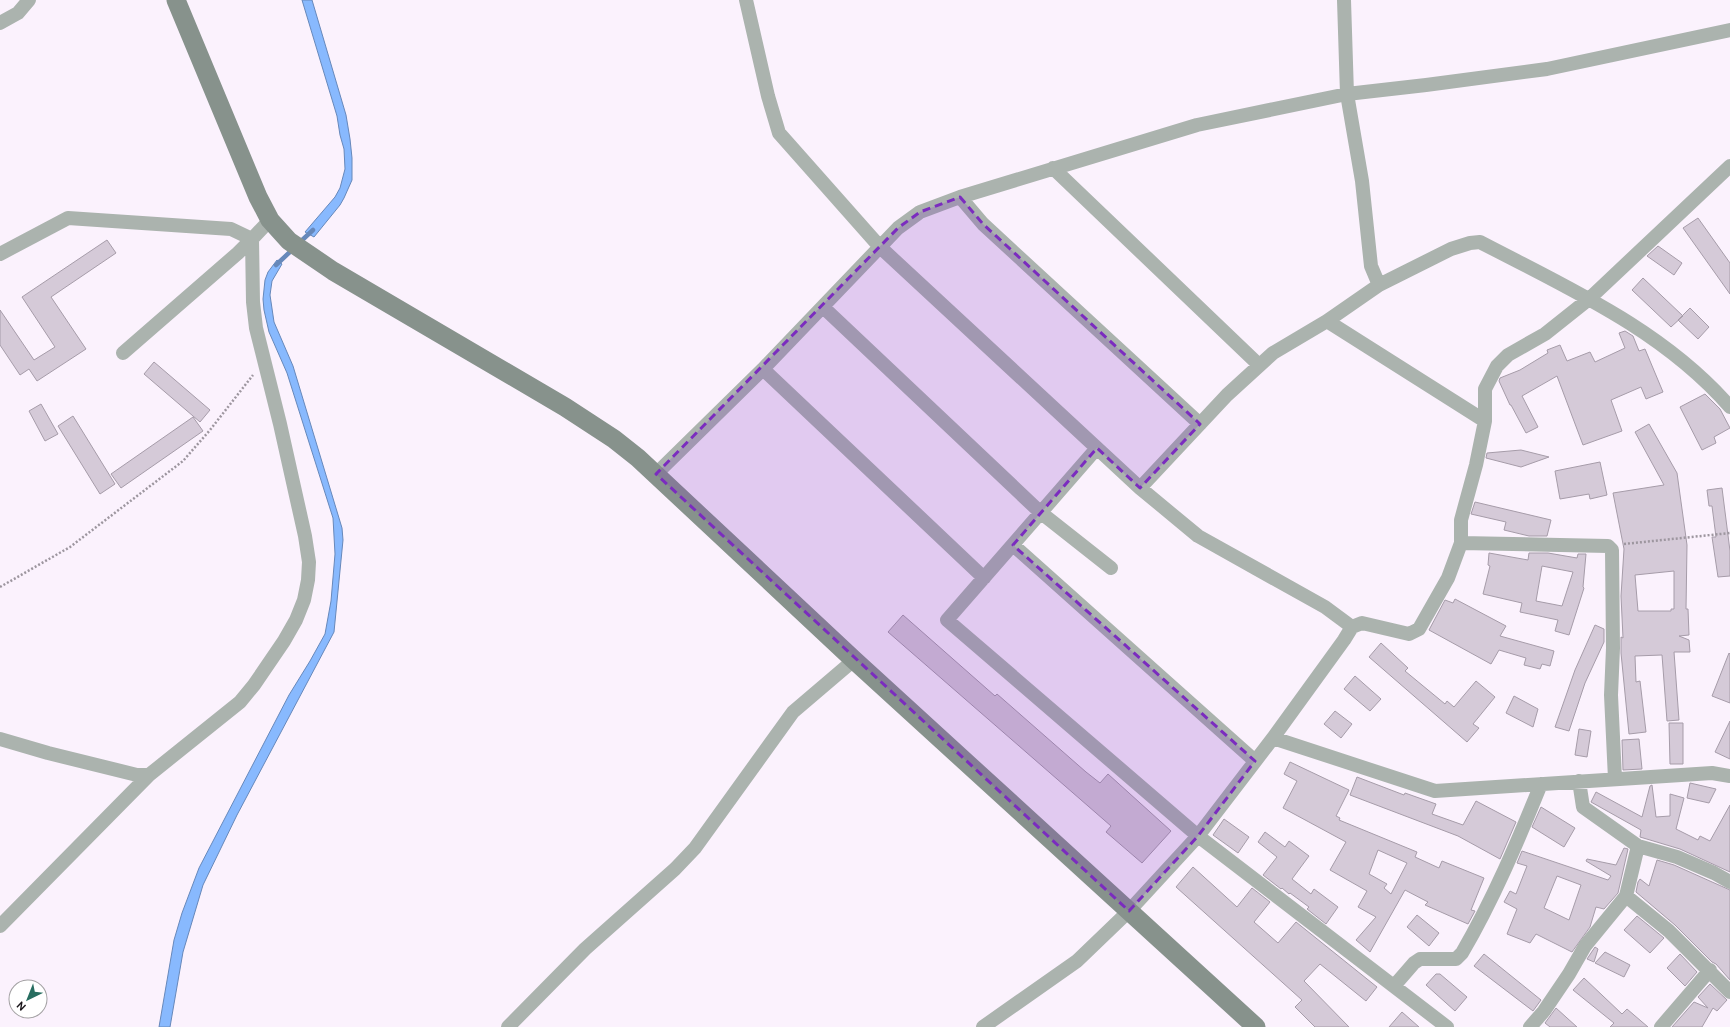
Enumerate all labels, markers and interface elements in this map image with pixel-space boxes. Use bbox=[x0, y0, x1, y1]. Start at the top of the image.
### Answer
north arrow bbox=[8, 979, 48, 1019]
text: N bbox=[14, 998, 30, 1013]

